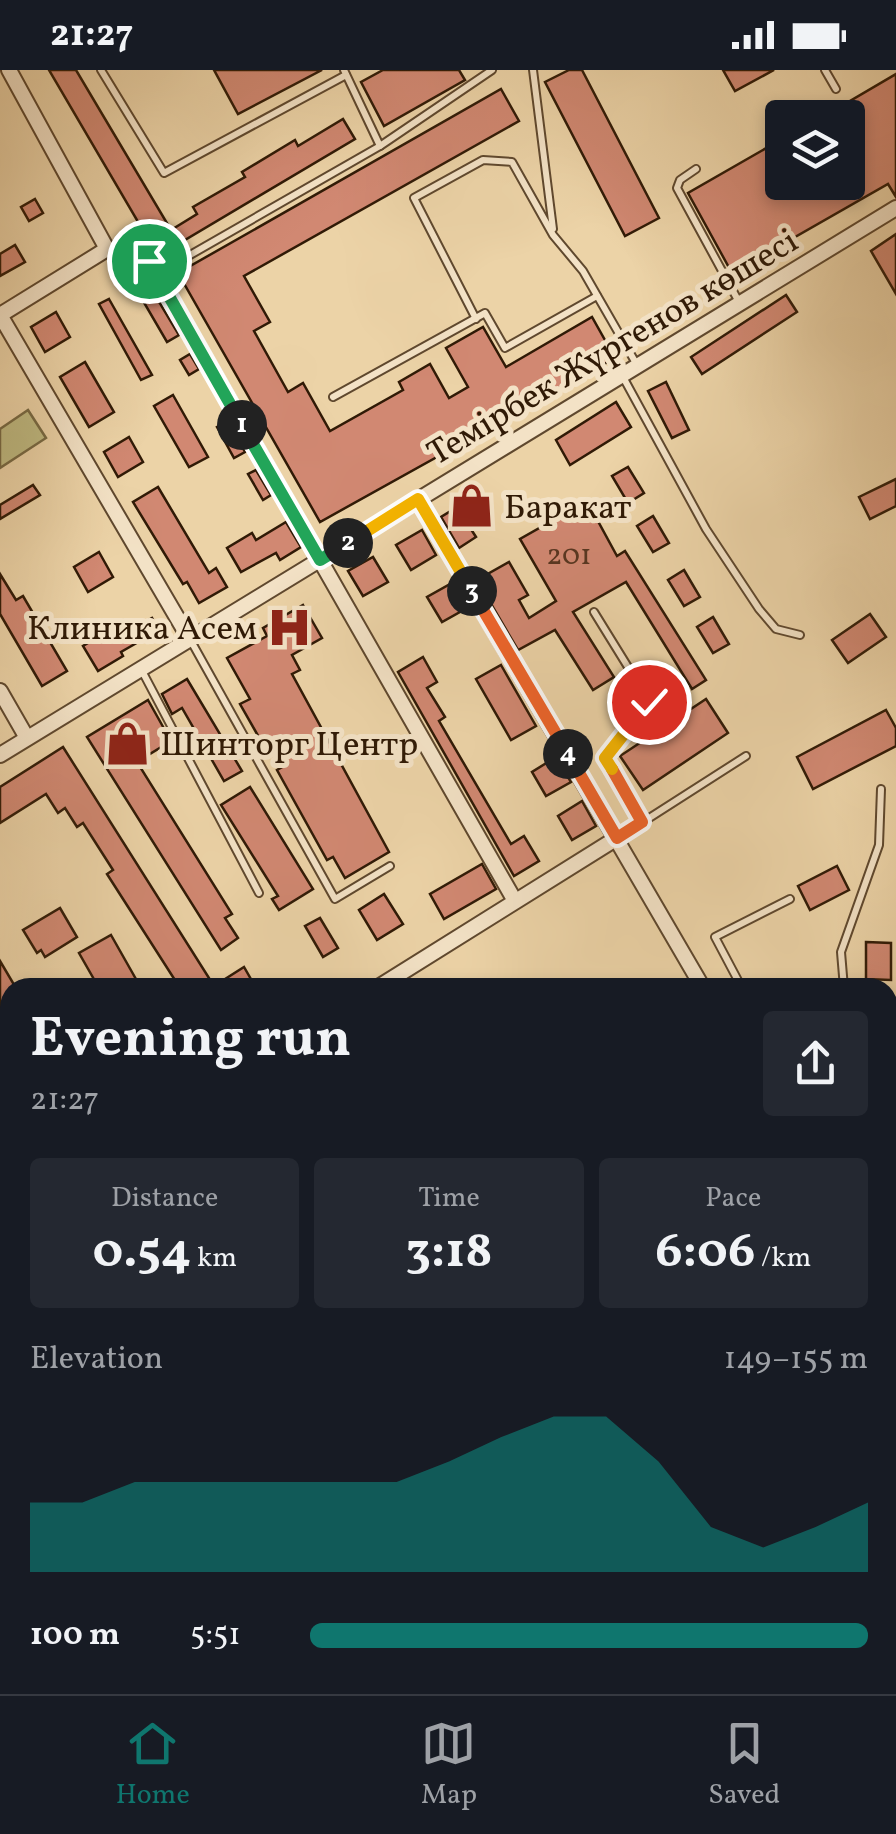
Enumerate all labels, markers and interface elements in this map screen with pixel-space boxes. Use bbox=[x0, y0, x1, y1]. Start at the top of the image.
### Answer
text: 21:27 bbox=[50, 9, 133, 62]
map controls bbox=[765, 100, 865, 200]
button: layers bbox=[765, 100, 865, 200]
pin bbox=[107, 219, 192, 304]
street label: Темірбек Жүргенов көшесі bbox=[419, 219, 808, 479]
icon: arrive bbox=[122, 234, 177, 289]
pin: 1 bbox=[217, 400, 267, 450]
text: 1 bbox=[236, 405, 248, 444]
shop icon: Баракат bbox=[447, 482, 495, 530]
place label: Баракат bbox=[504, 485, 632, 533]
pin: 2 bbox=[323, 518, 373, 568]
text: 2 bbox=[341, 523, 355, 562]
house number: 201 bbox=[546, 535, 592, 577]
pin: 3 bbox=[447, 566, 497, 616]
text: 3 bbox=[465, 571, 479, 610]
hospital icon: Клиника Асем bbox=[266, 603, 314, 651]
place label: Клиника Асем bbox=[27, 606, 257, 654]
pin bbox=[607, 660, 692, 745]
icon: check bbox=[622, 675, 677, 730]
shop icon: Шинторг Центр bbox=[103, 719, 151, 767]
place label: Шинторг Центр bbox=[160, 722, 418, 770]
pin: 4 bbox=[543, 729, 593, 779]
text: 4 bbox=[560, 734, 576, 773]
text: Evening run bbox=[30, 1003, 351, 1079]
button: share bbox=[763, 1011, 868, 1116]
text: 21:27 bbox=[30, 1079, 99, 1123]
text: Distance bbox=[111, 1179, 218, 1218]
text: Time bbox=[418, 1179, 480, 1218]
text: Pace bbox=[705, 1179, 761, 1218]
text: 0.54 bbox=[92, 1218, 191, 1288]
text: 3:18 bbox=[405, 1218, 493, 1288]
text: 6:06 bbox=[655, 1218, 756, 1288]
text: km bbox=[191, 1239, 237, 1278]
text: /km bbox=[756, 1239, 811, 1278]
text: Elevation bbox=[30, 1338, 163, 1382]
text: 149–155 m bbox=[724, 1338, 868, 1382]
text: 100 m bbox=[30, 1614, 120, 1658]
text: 5:51 bbox=[190, 1614, 241, 1658]
tab: Home bbox=[116, 1716, 190, 1815]
tab: Map bbox=[421, 1716, 477, 1815]
tab: Saved bbox=[708, 1716, 780, 1815]

